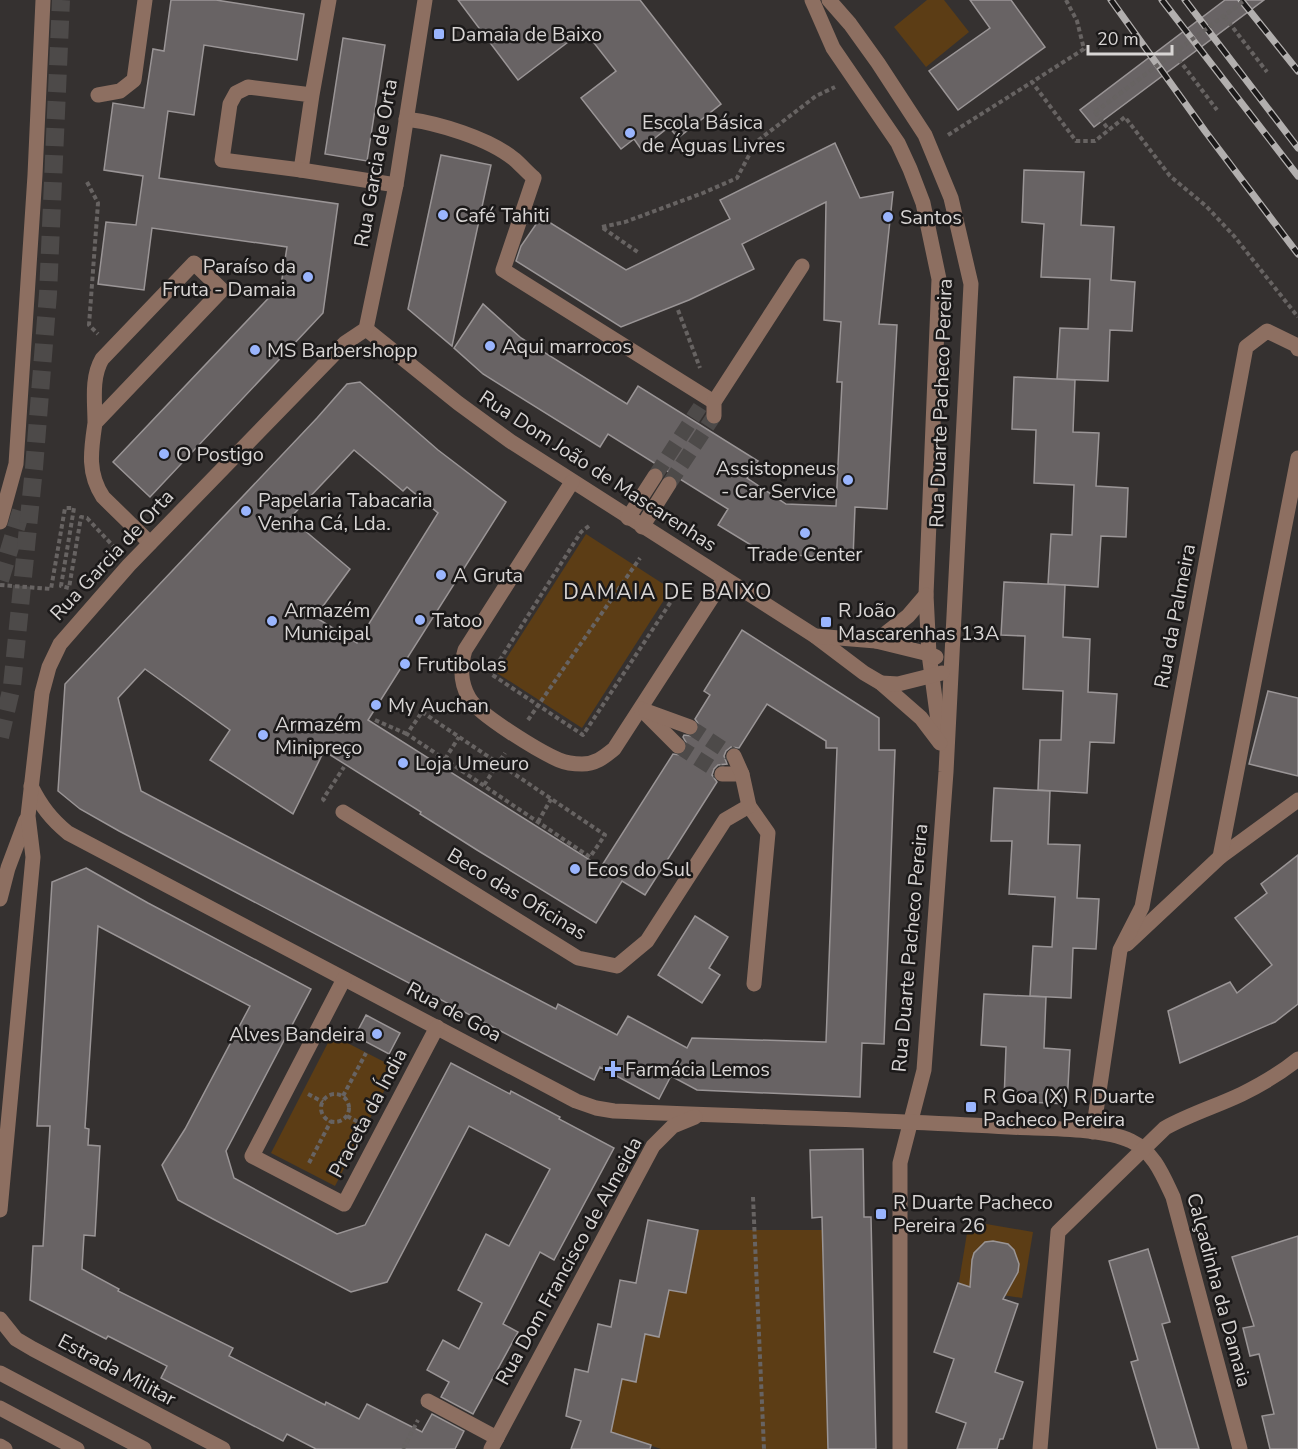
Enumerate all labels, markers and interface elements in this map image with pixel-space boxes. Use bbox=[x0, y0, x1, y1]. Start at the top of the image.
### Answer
scale bar bbox=[1088, 18, 1172, 56]
place label: Damaia de Baixo bbox=[451, 21, 602, 48]
marker: Damaia de Baixo bbox=[432, 27, 446, 41]
text: 20 m bbox=[1097, 27, 1139, 51]
street label: Rua Garcia de Orta bbox=[348, 77, 404, 249]
place label: Escola Básica de Águas Livres bbox=[642, 109, 785, 159]
marker: Escola Básica de Águas Livres bbox=[623, 126, 637, 140]
place label: Café Tahiti bbox=[455, 202, 550, 229]
place label: Santos bbox=[900, 204, 962, 231]
marker: Café Tahiti bbox=[436, 208, 450, 222]
marker: Santos bbox=[881, 210, 895, 224]
place label: Paraíso da Fruta - Damaia bbox=[162, 253, 296, 303]
marker: Paraíso da Fruta - Damaia bbox=[301, 270, 315, 284]
street label: Rua Duarte Pacheco Pereira bbox=[923, 278, 959, 528]
place label: Aqui marrocos bbox=[502, 333, 632, 360]
place label: MS Barbershopp bbox=[267, 337, 418, 364]
marker: Aqui marrocos bbox=[483, 339, 497, 353]
marker: MS Barbershopp bbox=[248, 343, 262, 357]
street label: Rua Dom João de Mascarenhas bbox=[474, 384, 722, 558]
place label: O Postigo bbox=[176, 441, 264, 468]
marker: O Postigo bbox=[157, 447, 171, 461]
place label: Assistopneus - Car Service bbox=[716, 455, 836, 505]
marker: Assistopneus - Car Service bbox=[841, 473, 855, 487]
street label: Rua Garcia de Orta bbox=[44, 484, 180, 626]
place label: Papelaria Tabacaria Venha Cá, Lda. bbox=[257, 487, 433, 537]
marker: Papelaria Tabacaria Venha Cá, Lda. bbox=[239, 504, 253, 518]
marker: Trade Center bbox=[798, 526, 812, 540]
place label: Trade Center bbox=[747, 541, 863, 568]
street label: Rua da Palmeira bbox=[1148, 542, 1202, 690]
place label: A Gruta bbox=[453, 562, 523, 589]
marker: A Gruta bbox=[434, 568, 448, 582]
district label: DAMAIA DE BAIXO bbox=[563, 578, 773, 606]
place label: Armazém Municipal bbox=[284, 597, 370, 647]
place label: R João Mascarenhas 13A bbox=[838, 597, 1000, 647]
place label: Tatoo bbox=[432, 607, 482, 634]
marker: Tatoo bbox=[413, 613, 427, 627]
marker: Armazém Municipal bbox=[265, 614, 279, 628]
marker: R João Mascarenhas 13A bbox=[819, 615, 833, 629]
place label: Frutibolas bbox=[417, 651, 507, 678]
marker: Frutibolas bbox=[398, 657, 412, 671]
place label: My Auchan bbox=[388, 692, 489, 719]
marker: My Auchan bbox=[369, 698, 383, 712]
place label: Armazém Minipreço bbox=[275, 711, 362, 761]
marker: Armazém Minipreço bbox=[256, 728, 270, 742]
place label: Loja Umeuro bbox=[415, 750, 529, 777]
marker: Loja Umeuro bbox=[396, 756, 410, 770]
street label: Rua Duarte Pacheco Pereira bbox=[886, 823, 934, 1073]
street label: Beco das Oficinas bbox=[442, 842, 592, 946]
place label: Ecos do Sul bbox=[587, 856, 691, 883]
marker: Ecos do Sul bbox=[568, 862, 582, 876]
street label: Rua de Goa bbox=[402, 976, 506, 1048]
place label: Alves Bandeira bbox=[229, 1021, 365, 1048]
marker: Alves Bandeira bbox=[370, 1027, 384, 1041]
street label: Praceta da Índia bbox=[322, 1043, 414, 1183]
place label: Farmácia Lemos bbox=[625, 1056, 770, 1083]
marker: Farmácia Lemos bbox=[606, 1062, 620, 1076]
place label: R Goa (X) R Duarte Pacheco Pereira bbox=[983, 1083, 1155, 1133]
marker: R Goa (X) R Duarte Pacheco Pereira bbox=[964, 1100, 978, 1114]
street label: Rua Dom Francisco de Almeida bbox=[489, 1132, 649, 1390]
place label: R Duarte Pacheco Pereira 26 bbox=[893, 1189, 1053, 1239]
street label: Calçadinha da Damaia bbox=[1180, 1190, 1258, 1390]
marker: R Duarte Pacheco Pereira 26 bbox=[874, 1207, 888, 1221]
street label: Estrada Militar bbox=[53, 1328, 181, 1412]

